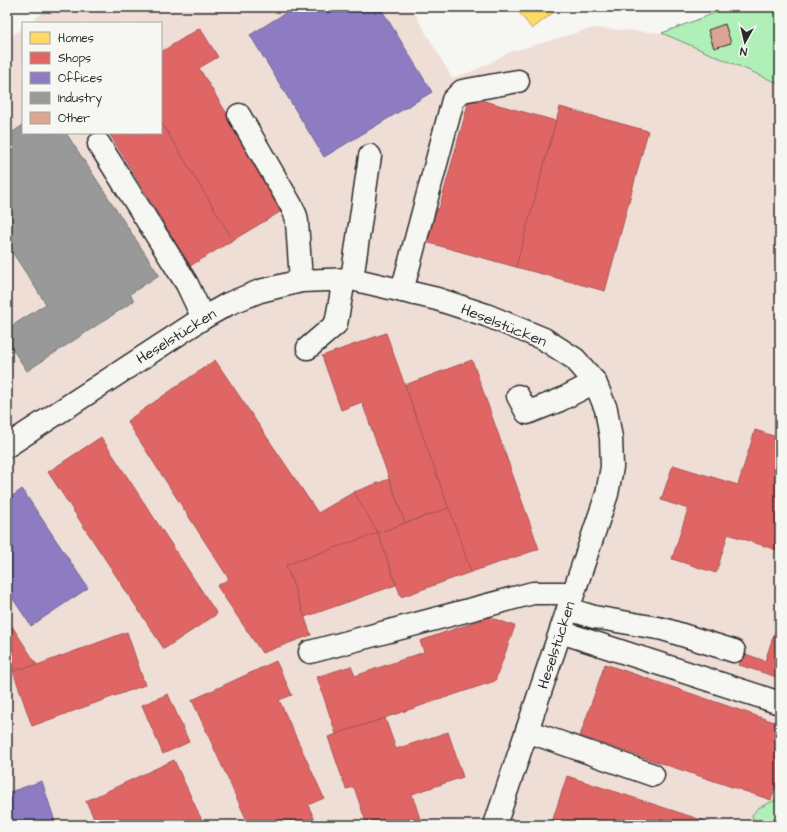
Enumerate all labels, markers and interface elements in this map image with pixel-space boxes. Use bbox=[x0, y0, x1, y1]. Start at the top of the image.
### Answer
legend bbox=[22, 22, 162, 134]
north arrow bbox=[725, 22, 765, 62]
text: Homes bbox=[58, 30, 94, 47]
text: N bbox=[739, 43, 748, 59]
text: Shops bbox=[58, 50, 91, 67]
text: Offices bbox=[58, 70, 102, 87]
text: Industry bbox=[58, 90, 103, 108]
text: Other bbox=[58, 110, 90, 127]
street label: Heselstücken bbox=[458, 299, 550, 352]
street label: Heselstücken bbox=[132, 303, 221, 369]
street label: Heselstücken bbox=[532, 598, 581, 692]

